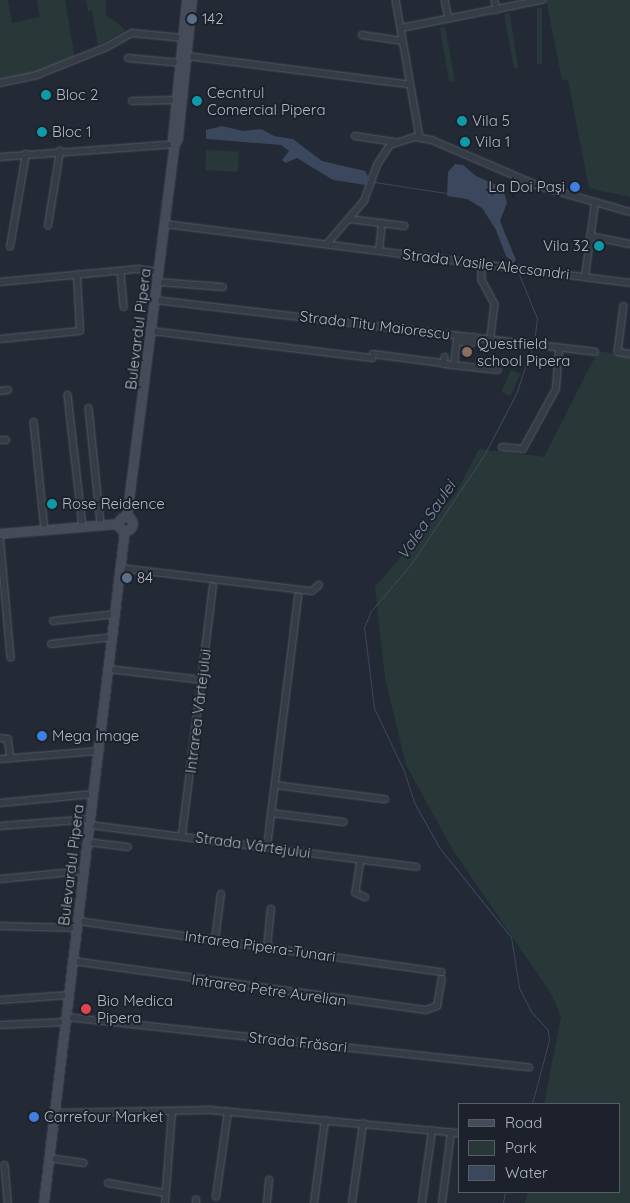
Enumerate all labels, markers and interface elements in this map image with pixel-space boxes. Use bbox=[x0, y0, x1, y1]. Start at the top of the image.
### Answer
place label: 142 bbox=[202, 10, 224, 28]
marker: 142 bbox=[186, 13, 198, 25]
place label: Cecntrul Comercial Pipera bbox=[207, 83, 325, 118]
place label: Bloc 2 bbox=[56, 86, 98, 104]
marker: Bloc 2 bbox=[40, 89, 52, 101]
marker: Cecntrul Comercial Pipera bbox=[191, 95, 203, 107]
place label: Vila 5 bbox=[472, 112, 510, 130]
marker: Vila 5 bbox=[456, 115, 468, 127]
place label: Bloc 1 bbox=[52, 123, 91, 141]
marker: Bloc 1 bbox=[36, 126, 48, 138]
place label: Vila 1 bbox=[475, 133, 510, 151]
marker: Vila 1 bbox=[459, 136, 471, 148]
place label: La Doi Pași bbox=[488, 178, 565, 196]
marker: La Doi Pași bbox=[569, 181, 581, 193]
place label: Vila 32 bbox=[543, 237, 589, 255]
marker: Vila 32 bbox=[593, 240, 605, 252]
street label: Strada Vasile Alecsandri bbox=[402, 245, 570, 283]
street label: Bulevardul Pipera bbox=[122, 267, 154, 391]
street label: Strada Titu Maiorescu bbox=[299, 307, 451, 343]
place label: Questfield school Pipera bbox=[477, 334, 570, 369]
marker: Questfield school Pipera bbox=[461, 346, 473, 358]
water label: Valea Saulei bbox=[393, 477, 459, 563]
place label: Rose Reidence bbox=[62, 495, 165, 513]
marker: Rose Reidence bbox=[46, 498, 58, 510]
place label: 84 bbox=[137, 569, 153, 587]
marker: 84 bbox=[121, 572, 133, 584]
street label: Intrarea Vârtejului bbox=[181, 648, 215, 774]
place label: Mega Image bbox=[52, 727, 139, 745]
marker: Mega Image bbox=[36, 730, 48, 742]
street label: Bulevardul Pipera bbox=[55, 803, 87, 927]
street label: Strada Vârtejului bbox=[194, 828, 312, 862]
street label: Intrarea Pipera-Tunari bbox=[183, 927, 337, 965]
street label: Intrarea Petre Aurelian bbox=[190, 970, 348, 1010]
place label: Bio Medica Pipera bbox=[97, 991, 173, 1026]
marker: Bio Medica Pipera bbox=[79, 1002, 93, 1016]
street label: Strada Frăsari bbox=[248, 1028, 348, 1056]
legend bbox=[458, 1103, 620, 1193]
place label: Carrefour Market bbox=[44, 1108, 163, 1126]
marker: Carrefour Market bbox=[28, 1111, 40, 1123]
text: Road bbox=[505, 1113, 542, 1132]
text: Park bbox=[505, 1138, 537, 1157]
text: Water bbox=[505, 1163, 548, 1182]

